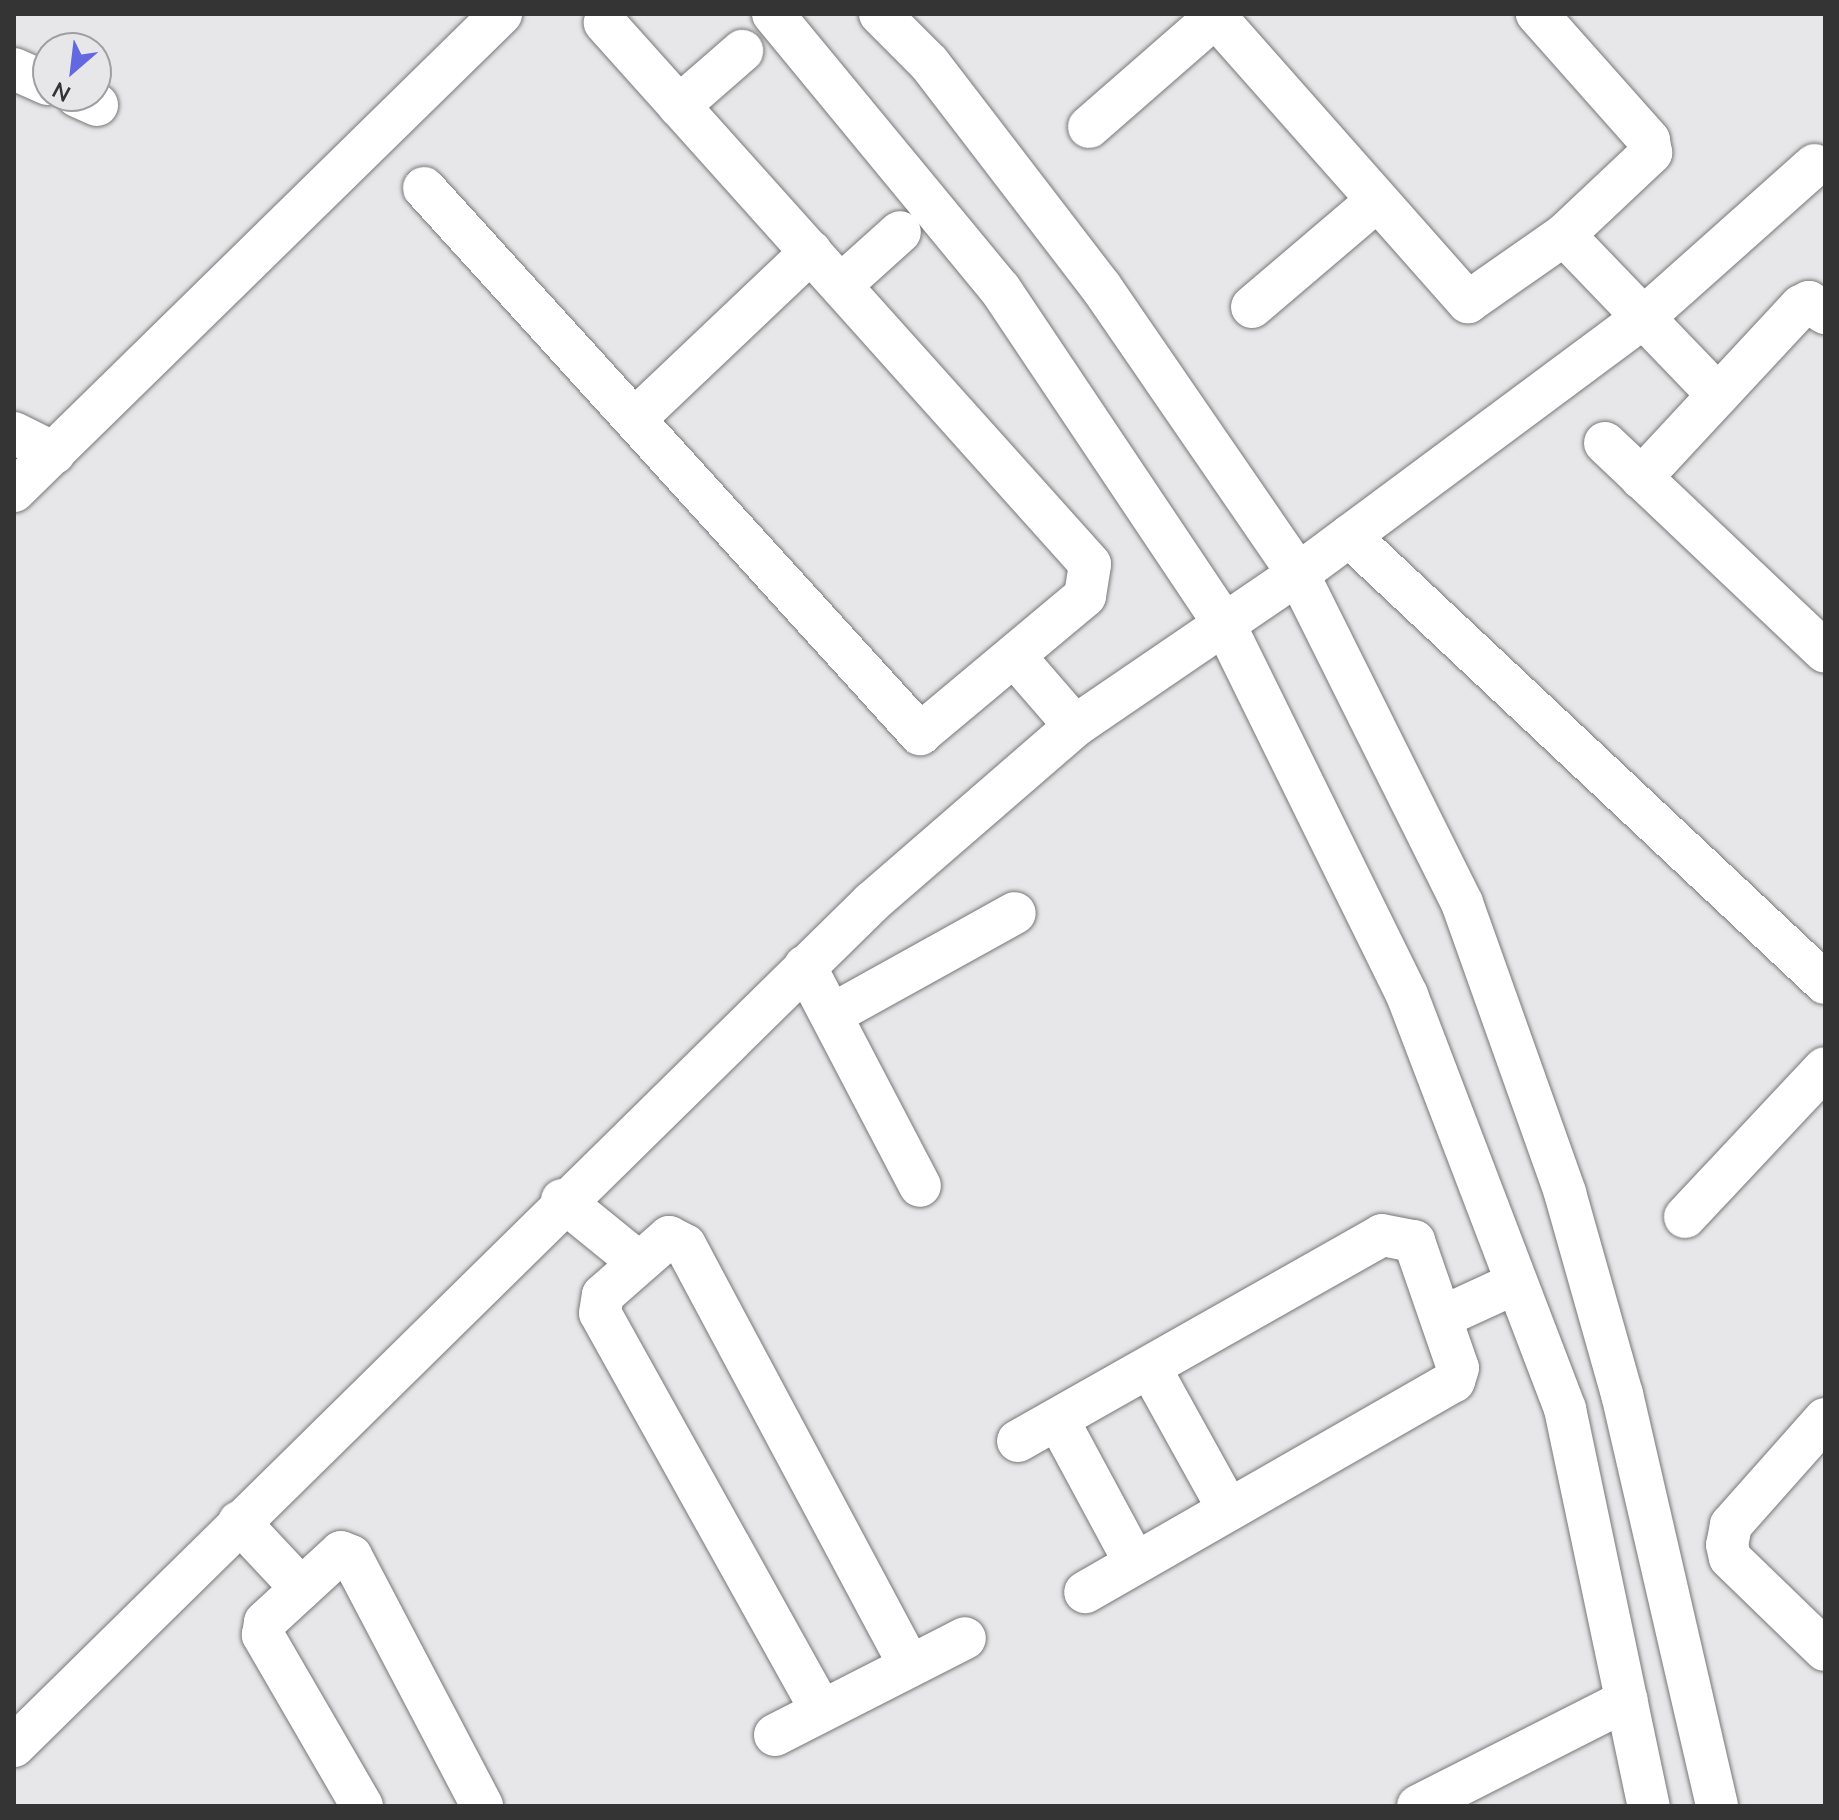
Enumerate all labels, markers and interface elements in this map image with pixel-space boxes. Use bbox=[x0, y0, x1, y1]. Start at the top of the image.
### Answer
north arrow bbox=[32, 32, 112, 112]
text: N bbox=[47, 74, 76, 109]

